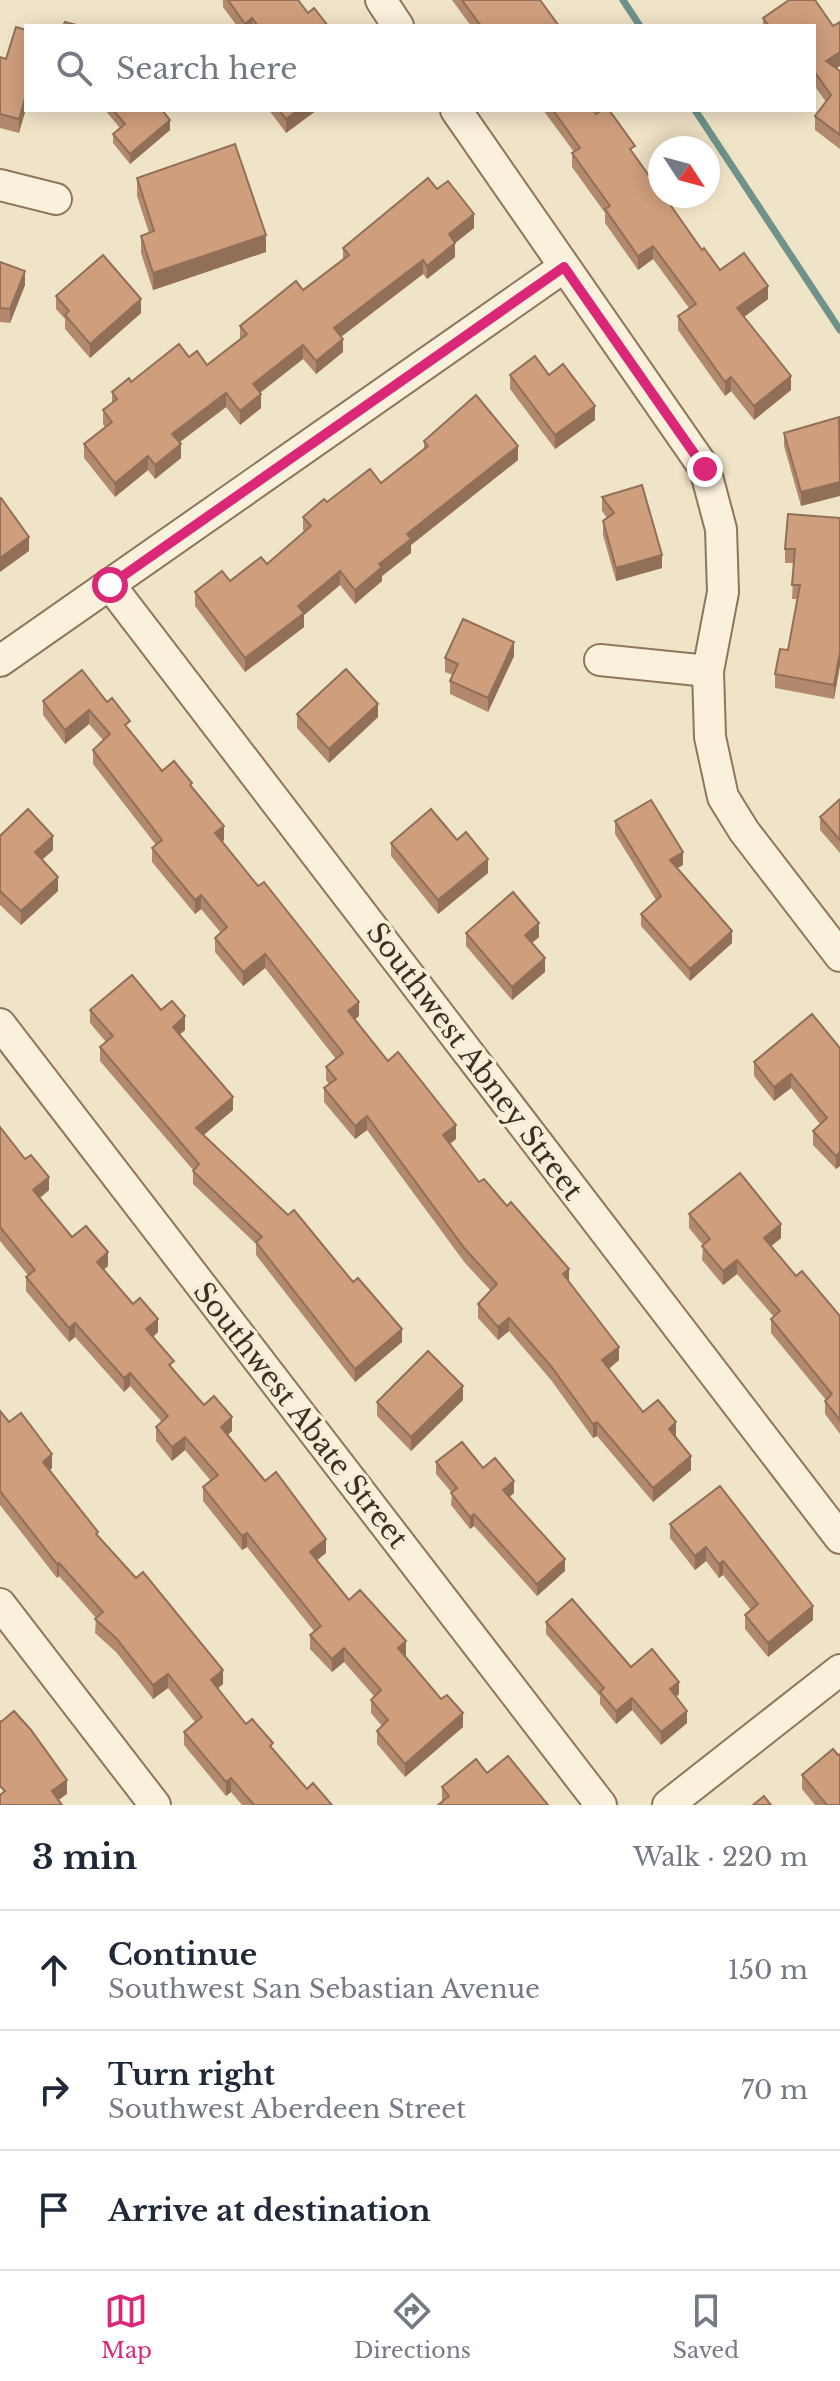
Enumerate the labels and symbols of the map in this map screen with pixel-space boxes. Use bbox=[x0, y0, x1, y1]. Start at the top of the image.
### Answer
north arrow bbox=[648, 136, 720, 208]
route end bbox=[687, 451, 723, 487]
route start bbox=[92, 567, 128, 603]
street label: Southwest Abney Street bbox=[359, 916, 591, 1207]
street label: Southwest Abate Street bbox=[186, 1275, 416, 1556]

